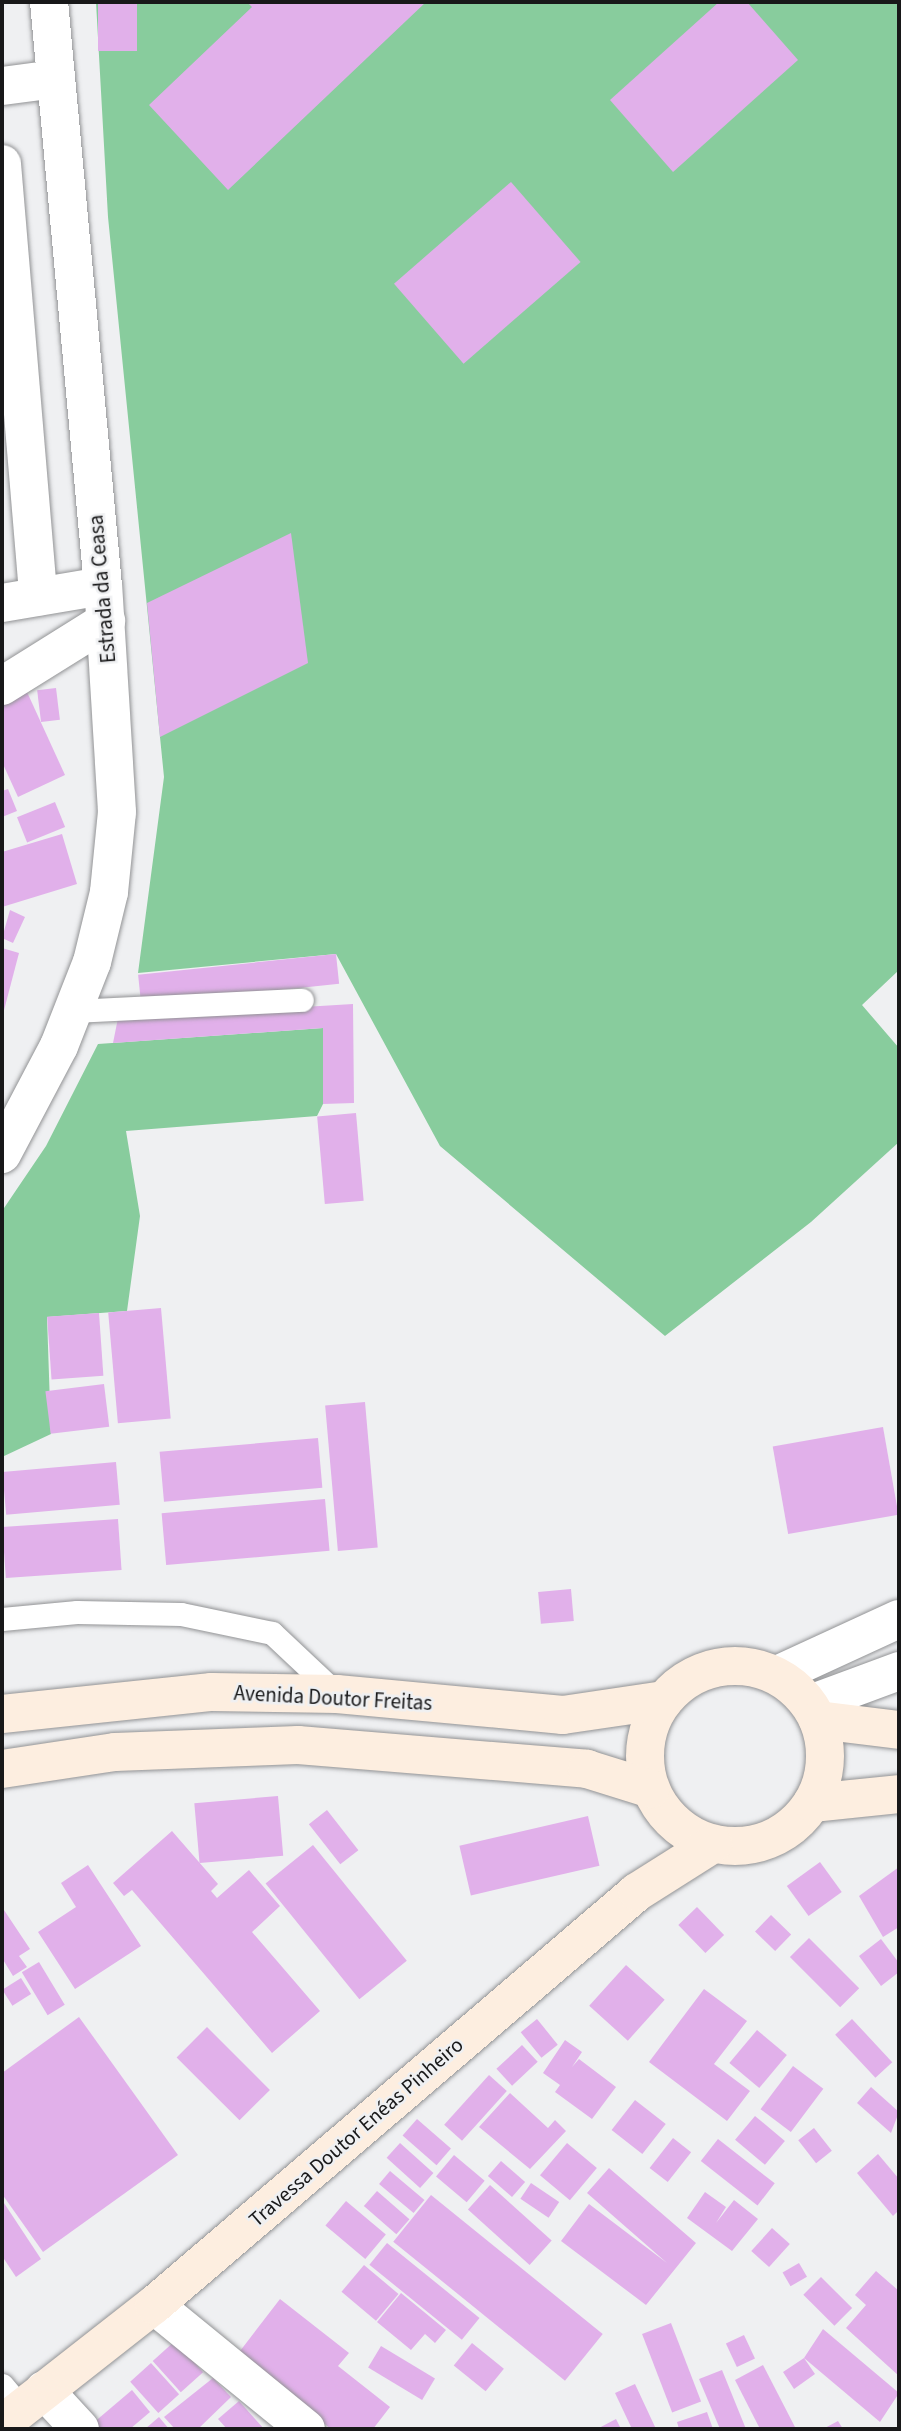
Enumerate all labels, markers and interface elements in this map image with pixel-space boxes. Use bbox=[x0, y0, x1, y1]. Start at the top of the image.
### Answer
street label: Estrada da Ceasa bbox=[83, 514, 121, 664]
street label: Avenida Doutor Freitas bbox=[233, 1680, 433, 1716]
street label: Travessa Doutor Enéas Pinheiro bbox=[244, 2032, 468, 2232]

